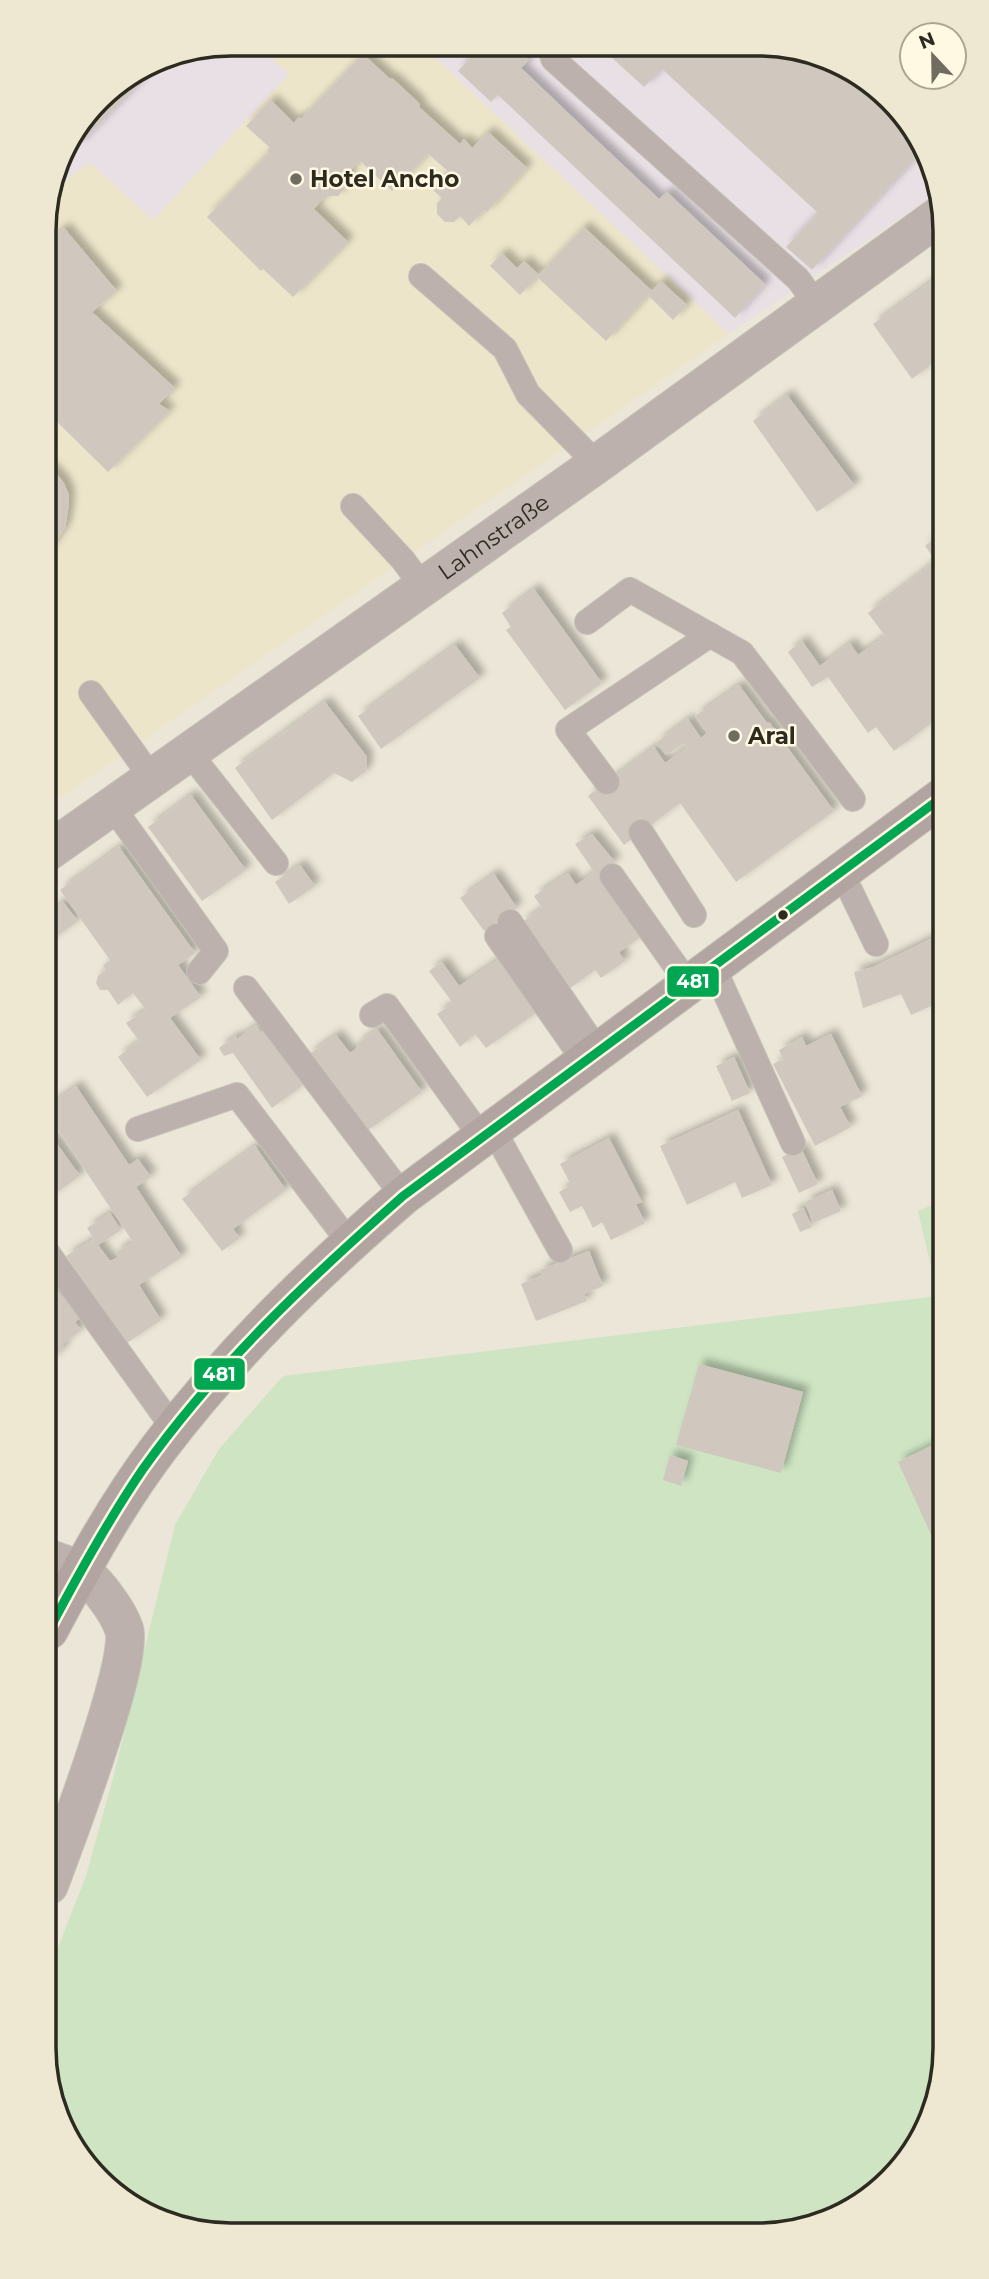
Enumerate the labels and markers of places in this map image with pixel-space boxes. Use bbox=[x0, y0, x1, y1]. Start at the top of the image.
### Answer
place label: Hotel Ancho bbox=[310, 165, 459, 193]
marker: Hotel Ancho bbox=[288, 171, 304, 187]
place label: Aral bbox=[747, 722, 796, 750]
marker: Aral bbox=[726, 728, 742, 744]
unlabelled marker bbox=[776, 908, 790, 922]

